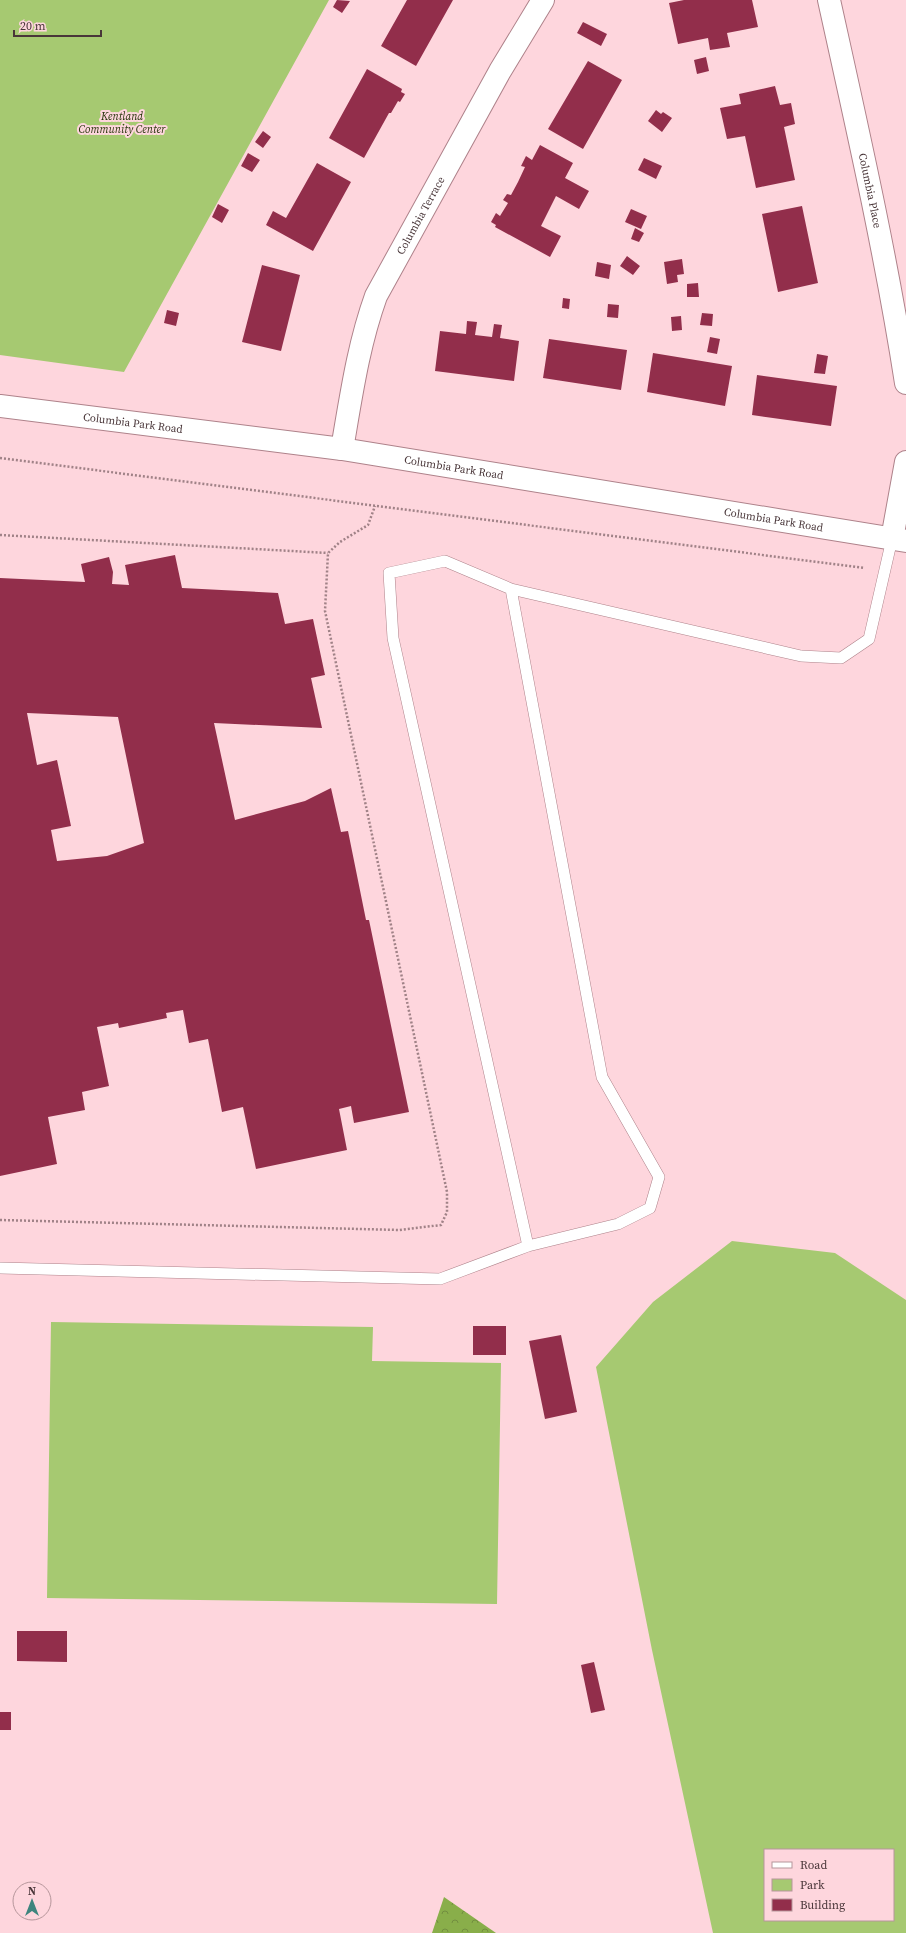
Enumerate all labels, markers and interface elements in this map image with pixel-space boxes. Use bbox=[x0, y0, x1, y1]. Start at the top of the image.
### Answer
scale bar bbox=[14, 12, 101, 38]
text: 20 m bbox=[20, 18, 46, 34]
park label: Kentland Community Center bbox=[79, 109, 166, 137]
street label: Columbia Place bbox=[855, 152, 886, 230]
street label: Columbia Terrace bbox=[393, 173, 448, 257]
street label: Columbia Park Road bbox=[82, 409, 184, 437]
street label: Columbia Park Road bbox=[403, 452, 505, 483]
street label: Columbia Park Road bbox=[723, 504, 825, 535]
legend bbox=[764, 1849, 894, 1921]
text: Road bbox=[800, 1857, 827, 1873]
text: Park bbox=[800, 1877, 825, 1893]
north arrow bbox=[12, 1881, 52, 1921]
text: N bbox=[28, 1884, 36, 1899]
text: Building bbox=[800, 1897, 845, 1913]

